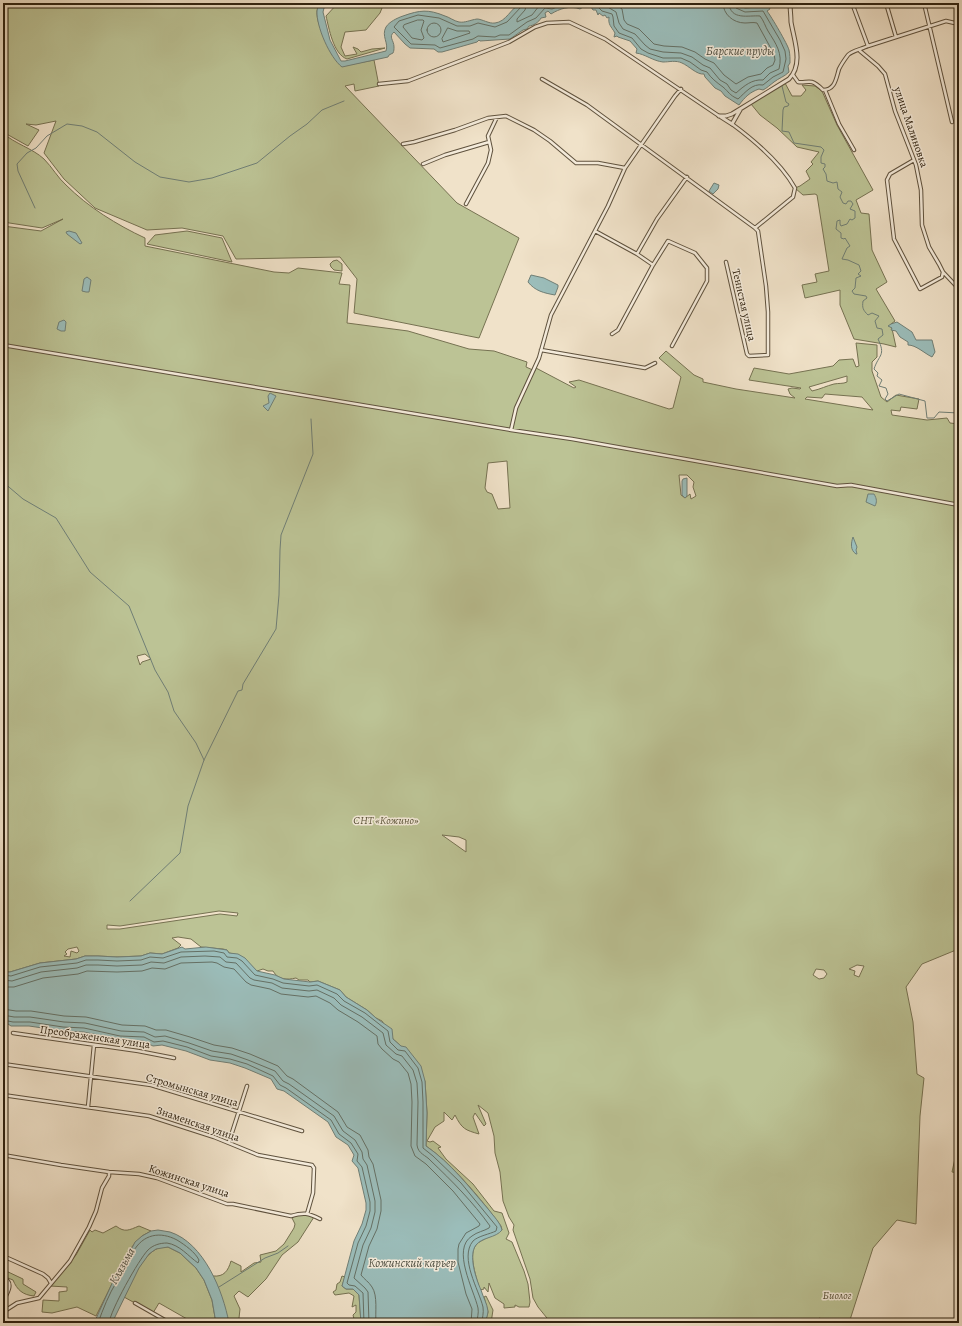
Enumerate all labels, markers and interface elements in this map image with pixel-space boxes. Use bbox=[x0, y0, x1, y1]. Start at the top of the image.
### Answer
water label: Барские пруды bbox=[706, 43, 774, 59]
street label: улица Малиновка bbox=[890, 84, 932, 170]
street label: Тенистая улица bbox=[728, 267, 760, 343]
park label: СНТ «Кожино» bbox=[353, 813, 419, 828]
street label: Преображенская улица bbox=[39, 1022, 152, 1052]
street label: Стромынская улица bbox=[144, 1070, 241, 1111]
street label: Знаменская улица bbox=[154, 1103, 242, 1146]
street label: Кожинская улица bbox=[147, 1161, 232, 1201]
water label: Клязьма bbox=[105, 1244, 139, 1287]
water label: Кожинский карьер bbox=[368, 1255, 456, 1271]
park label: Биолог bbox=[822, 1288, 852, 1303]

